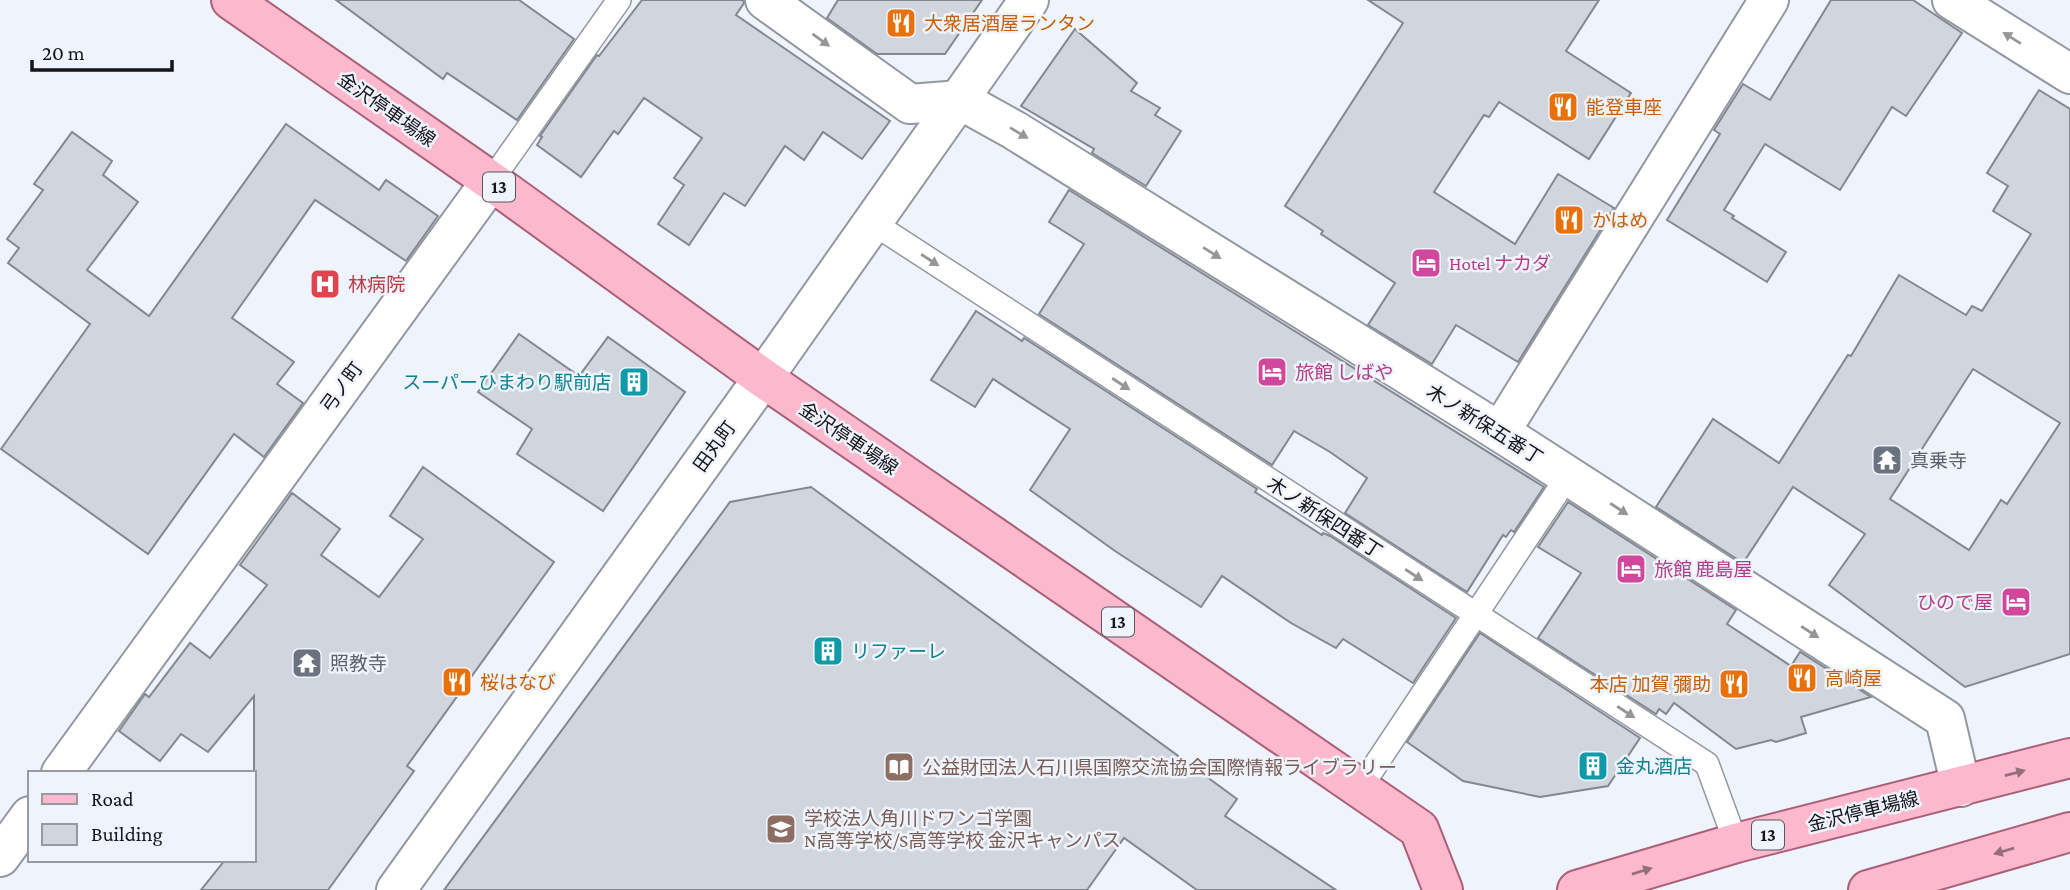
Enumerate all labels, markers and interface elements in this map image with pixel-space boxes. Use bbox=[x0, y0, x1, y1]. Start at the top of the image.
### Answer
restaurant icon: 大衆居酒屋ランタン bbox=[884, 6, 918, 40]
place label: 大衆居酒屋ランタン bbox=[924, 13, 1095, 34]
scale bar bbox=[32, 28, 172, 72]
one-way arrow bbox=[2003, 31, 2022, 44]
one-way arrow bbox=[811, 33, 830, 47]
text: 20 m bbox=[42, 41, 85, 65]
street label: 金沢停車場線 bbox=[334, 68, 439, 151]
restaurant icon: 能登車座 bbox=[1546, 90, 1580, 124]
place label: 能登車座 bbox=[1586, 97, 1662, 118]
one-way arrow bbox=[1010, 127, 1029, 140]
road number: 13 bbox=[483, 172, 515, 202]
restaurant icon: かはめ bbox=[1552, 203, 1586, 237]
place label: かはめ bbox=[1592, 210, 1648, 231]
hotel icon: Hotel ナカダ bbox=[1409, 246, 1443, 280]
one-way arrow bbox=[1203, 247, 1222, 260]
one-way arrow bbox=[921, 253, 939, 267]
place label: Hotel ナカダ bbox=[1449, 253, 1551, 274]
hospital icon: 林病院 bbox=[308, 267, 342, 301]
place label: 林病院 bbox=[348, 274, 405, 295]
hotel icon: 旅館 しばや bbox=[1255, 355, 1289, 389]
street label: 弓ノ町 bbox=[316, 358, 367, 417]
place label: 旅館 しばや bbox=[1295, 362, 1394, 383]
building icon: スーパーひまわり駅前店 bbox=[617, 365, 651, 399]
place label: スーパーひまわり駅前店 bbox=[402, 372, 611, 393]
one-way arrow bbox=[1111, 377, 1130, 390]
street label: 木ノ新保五番丁 bbox=[1423, 380, 1547, 469]
street label: 金沢停車場線 bbox=[796, 398, 902, 479]
street label: 田丸町 bbox=[689, 417, 740, 476]
temple icon: 真乗寺 bbox=[1870, 443, 1904, 477]
place label: 真乗寺 bbox=[1910, 450, 1967, 471]
street label: 木ノ新保四番丁 bbox=[1263, 472, 1386, 562]
one-way arrow bbox=[1609, 503, 1629, 516]
hotel icon: 旅館 鹿島屋 bbox=[1614, 552, 1648, 586]
place label: 旅館 鹿島屋 bbox=[1654, 559, 1753, 580]
one-way arrow bbox=[1404, 568, 1424, 581]
hotel icon: ひので屋 bbox=[1999, 585, 2033, 619]
place label: ひので屋 bbox=[1917, 592, 1993, 613]
road number: 13 bbox=[1102, 608, 1134, 636]
one-way arrow bbox=[1801, 626, 1820, 639]
building icon: リファーレ bbox=[811, 634, 845, 668]
place label: リファーレ bbox=[851, 641, 946, 662]
temple icon: 照教寺 bbox=[290, 646, 324, 680]
place label: 照教寺 bbox=[330, 653, 387, 674]
restaurant icon: 高崎屋 bbox=[1785, 661, 1819, 695]
restaurant icon: 桜はなび bbox=[440, 665, 474, 699]
restaurant icon: 本店 加賀 彌助 bbox=[1717, 667, 1751, 701]
place label: 高崎屋 bbox=[1825, 668, 1882, 689]
place label: 桜はなび bbox=[480, 672, 556, 693]
place label: 本店 加賀 彌助 bbox=[1590, 674, 1711, 695]
one-way arrow bbox=[1616, 705, 1635, 718]
building icon: 金丸酒店 bbox=[1576, 749, 1610, 783]
library icon: 公益財団法人石川県国際交流協会国際情報ライブラリー bbox=[882, 750, 916, 784]
place label: 金丸酒店 bbox=[1616, 756, 1692, 777]
place label: 公益財団法人石川県国際交流協会国際情報ライブラリー bbox=[922, 757, 1397, 778]
one-way arrow bbox=[2005, 767, 2027, 778]
legend bbox=[28, 771, 256, 862]
text: Road bbox=[91, 787, 134, 811]
street label: 金沢停車場線 bbox=[1805, 788, 1921, 835]
place label: 学校法人角川ドワンゴ学園 N高等学校/S高等学校 金沢キャンパス bbox=[804, 808, 1121, 851]
school or university icon: 学校法人角川ドワンゴ学園 N高等学校/S高等学校 金沢キャンパス bbox=[764, 812, 798, 846]
road number: 13 bbox=[1752, 820, 1784, 850]
text: Building bbox=[91, 822, 163, 846]
one-way arrow bbox=[1994, 846, 2015, 856]
one-way arrow bbox=[1632, 865, 1653, 875]

